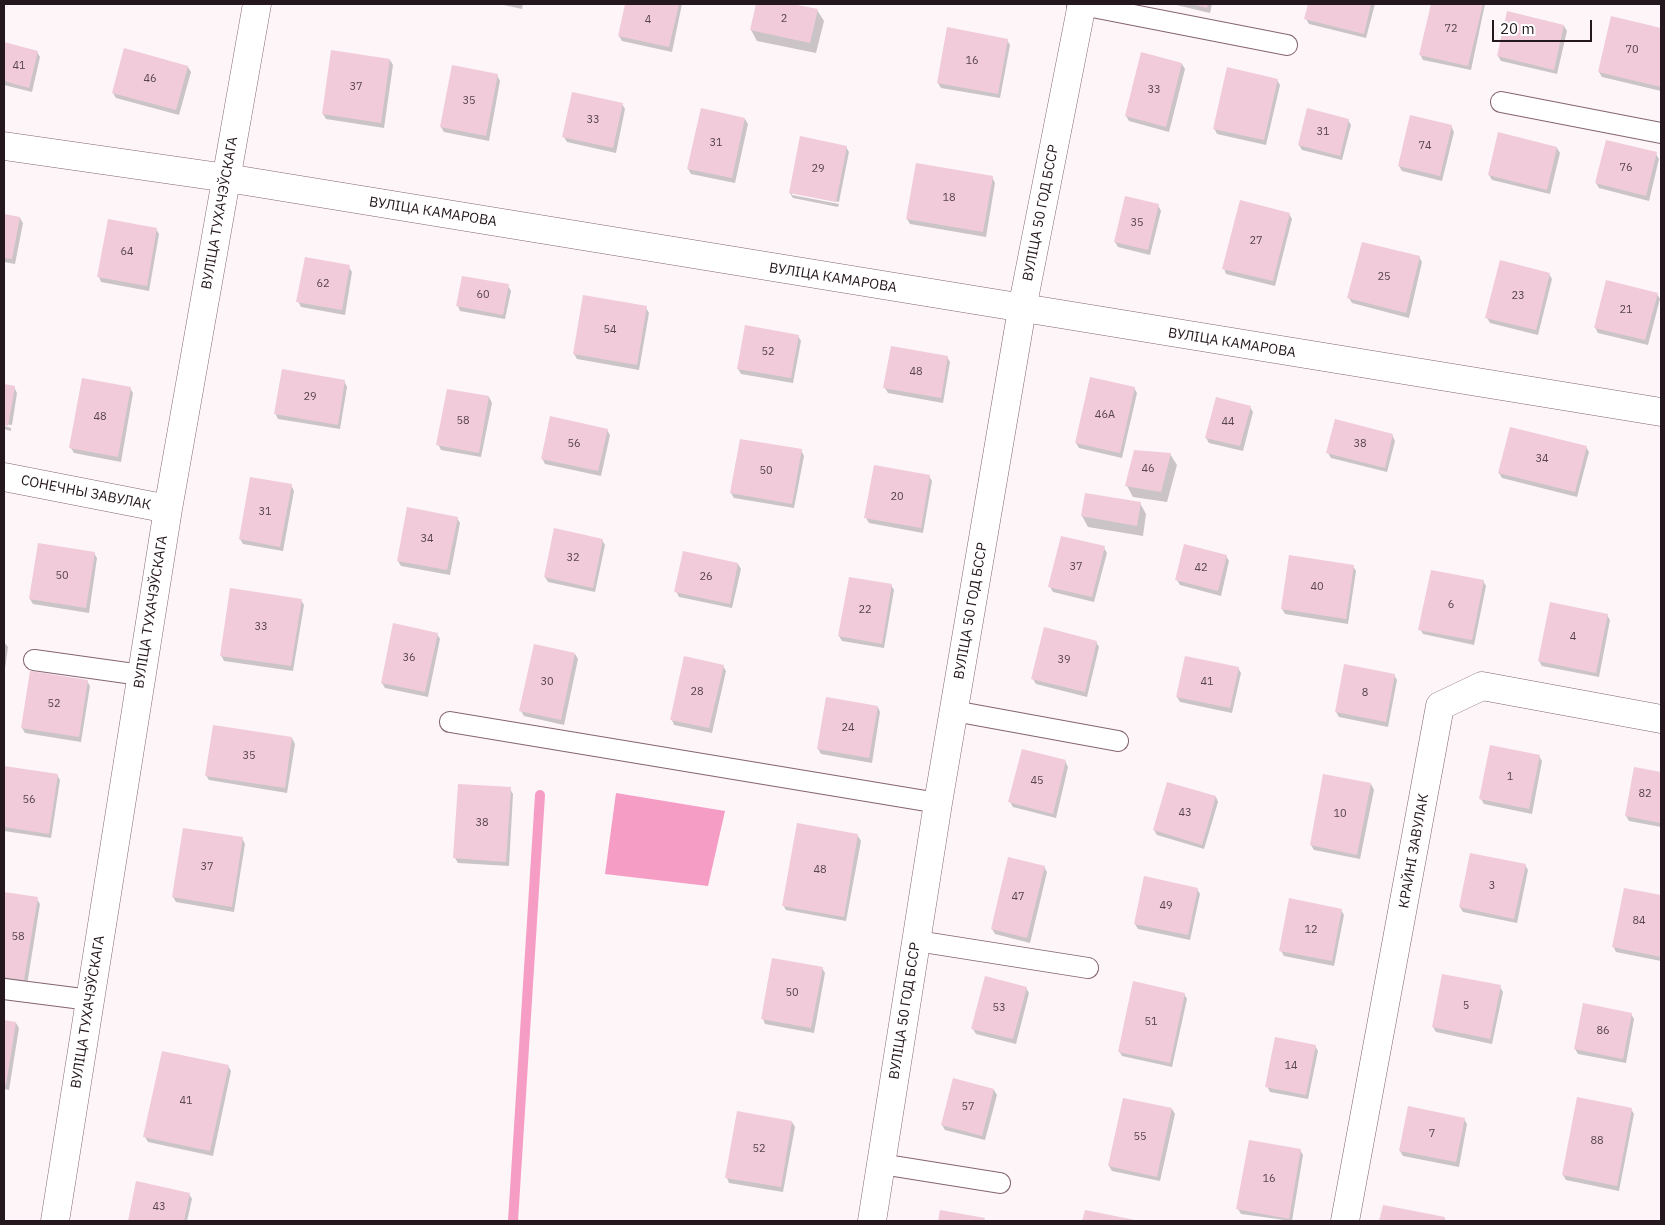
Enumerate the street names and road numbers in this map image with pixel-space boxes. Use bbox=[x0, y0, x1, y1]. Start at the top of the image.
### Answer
street label: ВУЛІЦА ТУХАЧЭЎСКАГА bbox=[198, 135, 242, 291]
street label: ВУЛІЦА 50 ГОД БССР bbox=[1020, 143, 1062, 283]
street label: ВУЛІЦА КАМАРОВА bbox=[368, 194, 498, 230]
street label: ВУЛІЦА КАМАРОВА bbox=[768, 260, 898, 296]
street label: ВУЛІЦА КАМАРОВА bbox=[1167, 325, 1297, 361]
street label: СОНЕЧНЫ ЗАВУЛАК bbox=[19, 472, 153, 514]
street label: ВУЛІЦА ТУХАЧЭЎСКАГА bbox=[131, 534, 171, 690]
street label: ВУЛІЦА 50 ГОД БССР bbox=[951, 541, 991, 681]
street label: КРАЙНІ ЗАВУЛАК bbox=[1396, 792, 1432, 910]
street label: ВУЛІЦА ТУХАЧЭЎСКАГА bbox=[68, 934, 108, 1090]
street label: ВУЛІЦА 50 ГОД БССР bbox=[886, 941, 924, 1081]

